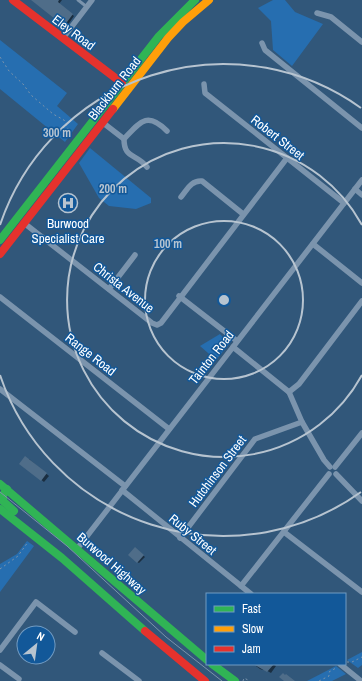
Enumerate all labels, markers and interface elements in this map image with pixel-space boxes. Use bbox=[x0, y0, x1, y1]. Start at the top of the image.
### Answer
street label: Eley Road bbox=[49, 11, 99, 54]
street label: Blackburn Road bbox=[84, 53, 144, 123]
street label: Robert Street bbox=[247, 111, 308, 164]
text: 300 m bbox=[43, 125, 71, 141]
text: 200 m bbox=[99, 181, 127, 197]
hospital icon: Burwood Specialist Care bbox=[57, 192, 79, 214]
place label: Burwood Specialist Care bbox=[32, 215, 105, 247]
text: 100 m bbox=[154, 236, 182, 252]
street label: Christa Avenue bbox=[90, 258, 158, 317]
centre of rings bbox=[217, 293, 231, 307]
street label: Tainton Road bbox=[185, 327, 238, 388]
street label: Range Road bbox=[62, 329, 120, 380]
street label: Hutchinson Street bbox=[185, 432, 250, 510]
street label: Ruby Street bbox=[165, 510, 220, 559]
street label: Burwood Highway bbox=[73, 529, 150, 599]
legend bbox=[206, 593, 346, 665]
text: Fast bbox=[242, 601, 261, 617]
text: Slow bbox=[242, 621, 264, 637]
north arrow bbox=[16, 625, 56, 665]
text: N bbox=[35, 629, 47, 644]
text: Jam bbox=[242, 641, 261, 657]

